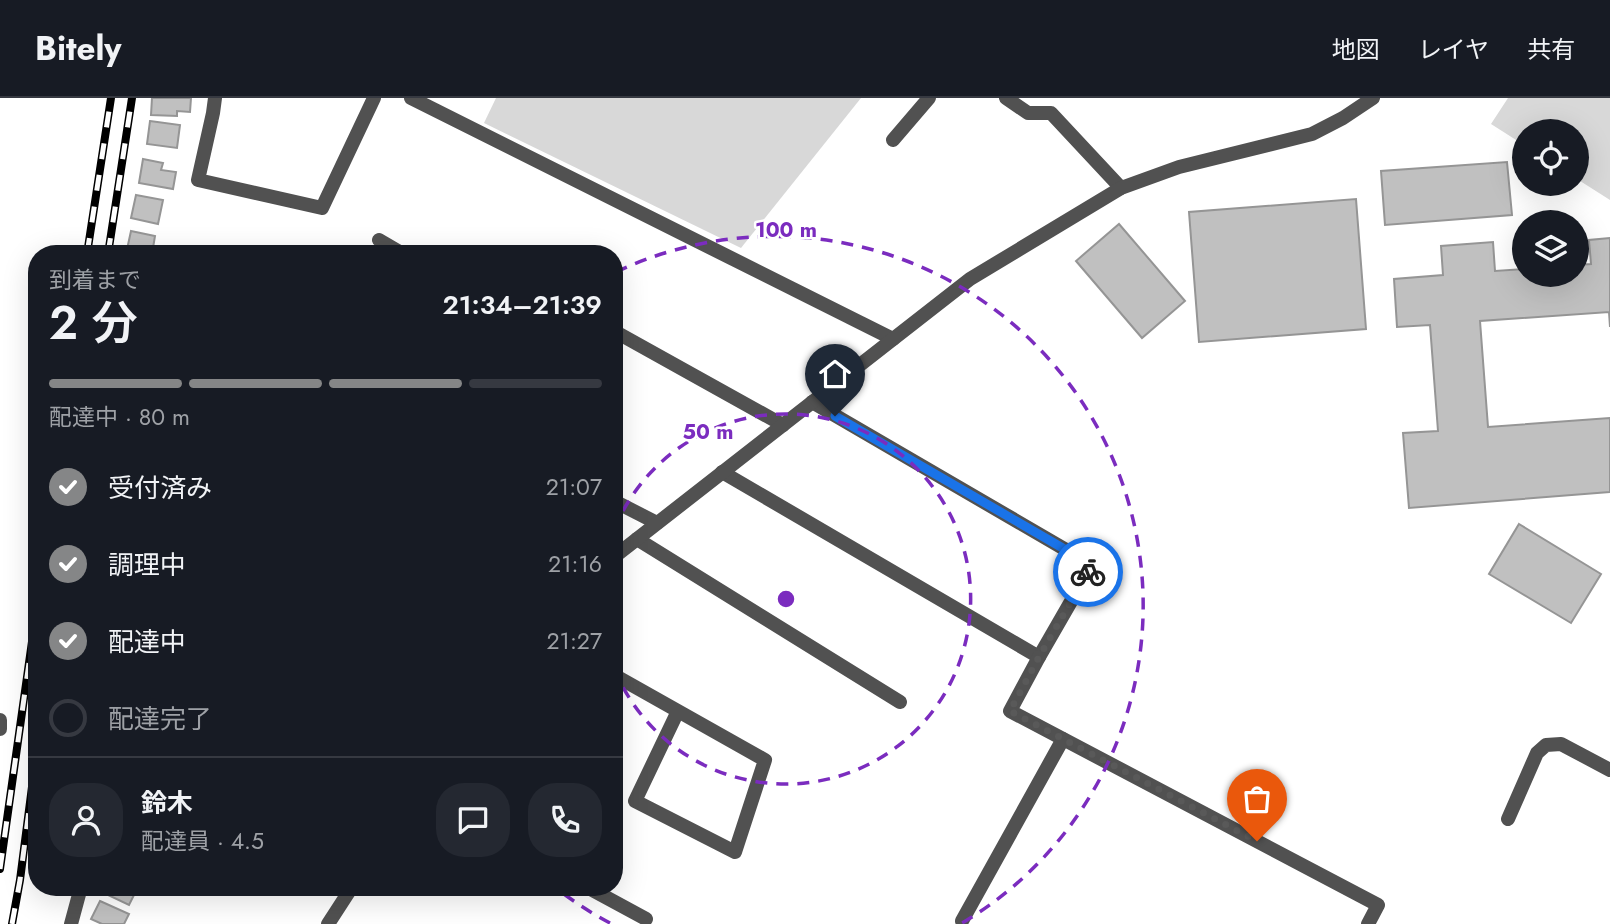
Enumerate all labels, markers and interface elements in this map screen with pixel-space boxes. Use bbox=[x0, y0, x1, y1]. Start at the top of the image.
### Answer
text: Bitely bbox=[35, 25, 122, 72]
text: 地図 bbox=[1332, 32, 1380, 67]
text: レイヤ bbox=[1418, 32, 1489, 67]
text: 共有 bbox=[1527, 32, 1575, 67]
map controls bbox=[1512, 119, 1589, 287]
button: locate bbox=[1512, 119, 1589, 196]
button: layers bbox=[1512, 210, 1589, 287]
text: 100 m bbox=[755, 215, 817, 245]
text: 到着まで bbox=[49, 263, 141, 297]
text: 21:34–21:39 bbox=[442, 286, 602, 324]
text: 2 分 bbox=[49, 290, 138, 356]
pin bbox=[805, 344, 865, 416]
icon: home bbox=[816, 355, 854, 393]
text: 配達中 · 80 m bbox=[49, 400, 190, 434]
text: 50 m bbox=[683, 417, 733, 447]
icon: check bbox=[49, 468, 87, 506]
text: 受付済み bbox=[108, 469, 212, 507]
text: 21:07 bbox=[546, 470, 602, 504]
courier bbox=[1053, 537, 1123, 607]
icon: check bbox=[49, 545, 87, 583]
text: 調理中 bbox=[108, 546, 186, 584]
text: 21:16 bbox=[548, 547, 602, 581]
icon: bike bbox=[1069, 553, 1107, 591]
centre of rings bbox=[774, 587, 798, 611]
icon: check bbox=[49, 622, 87, 660]
text: 配達中 bbox=[108, 623, 186, 661]
text: 21:27 bbox=[547, 624, 602, 658]
text: 配達完了 bbox=[108, 700, 212, 738]
pin bbox=[1227, 769, 1287, 841]
icon: bag bbox=[1238, 780, 1276, 818]
button: person bbox=[49, 783, 123, 857]
button: chat bbox=[436, 783, 510, 857]
button: phone bbox=[528, 783, 602, 857]
text: 鈴木 bbox=[141, 784, 193, 822]
text: 配達員 · 4.5 bbox=[141, 824, 264, 858]

